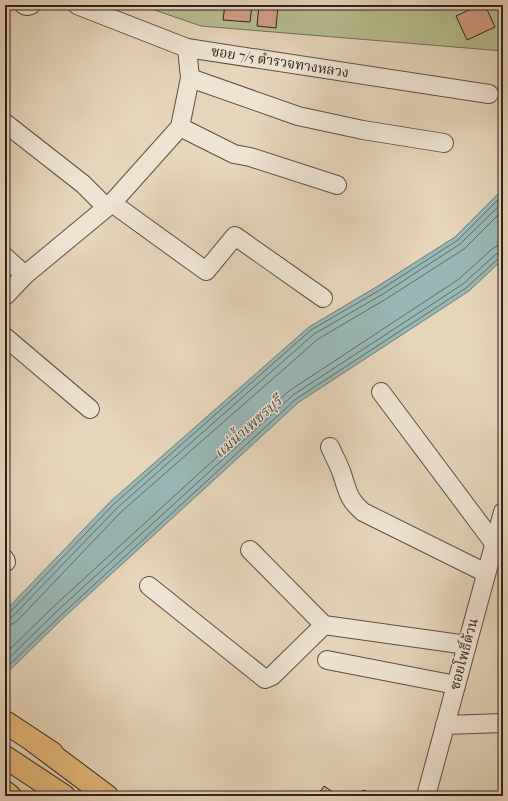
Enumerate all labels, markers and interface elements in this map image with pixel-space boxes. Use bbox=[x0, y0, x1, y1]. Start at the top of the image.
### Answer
street label: ซอย 7/5 ตำรวจทางหลวง bbox=[210, 43, 350, 81]
water label: แม่น้ำเพชรบุรี bbox=[209, 388, 288, 463]
street label: ซอยโพธิ์ด้วน bbox=[444, 616, 482, 692]

